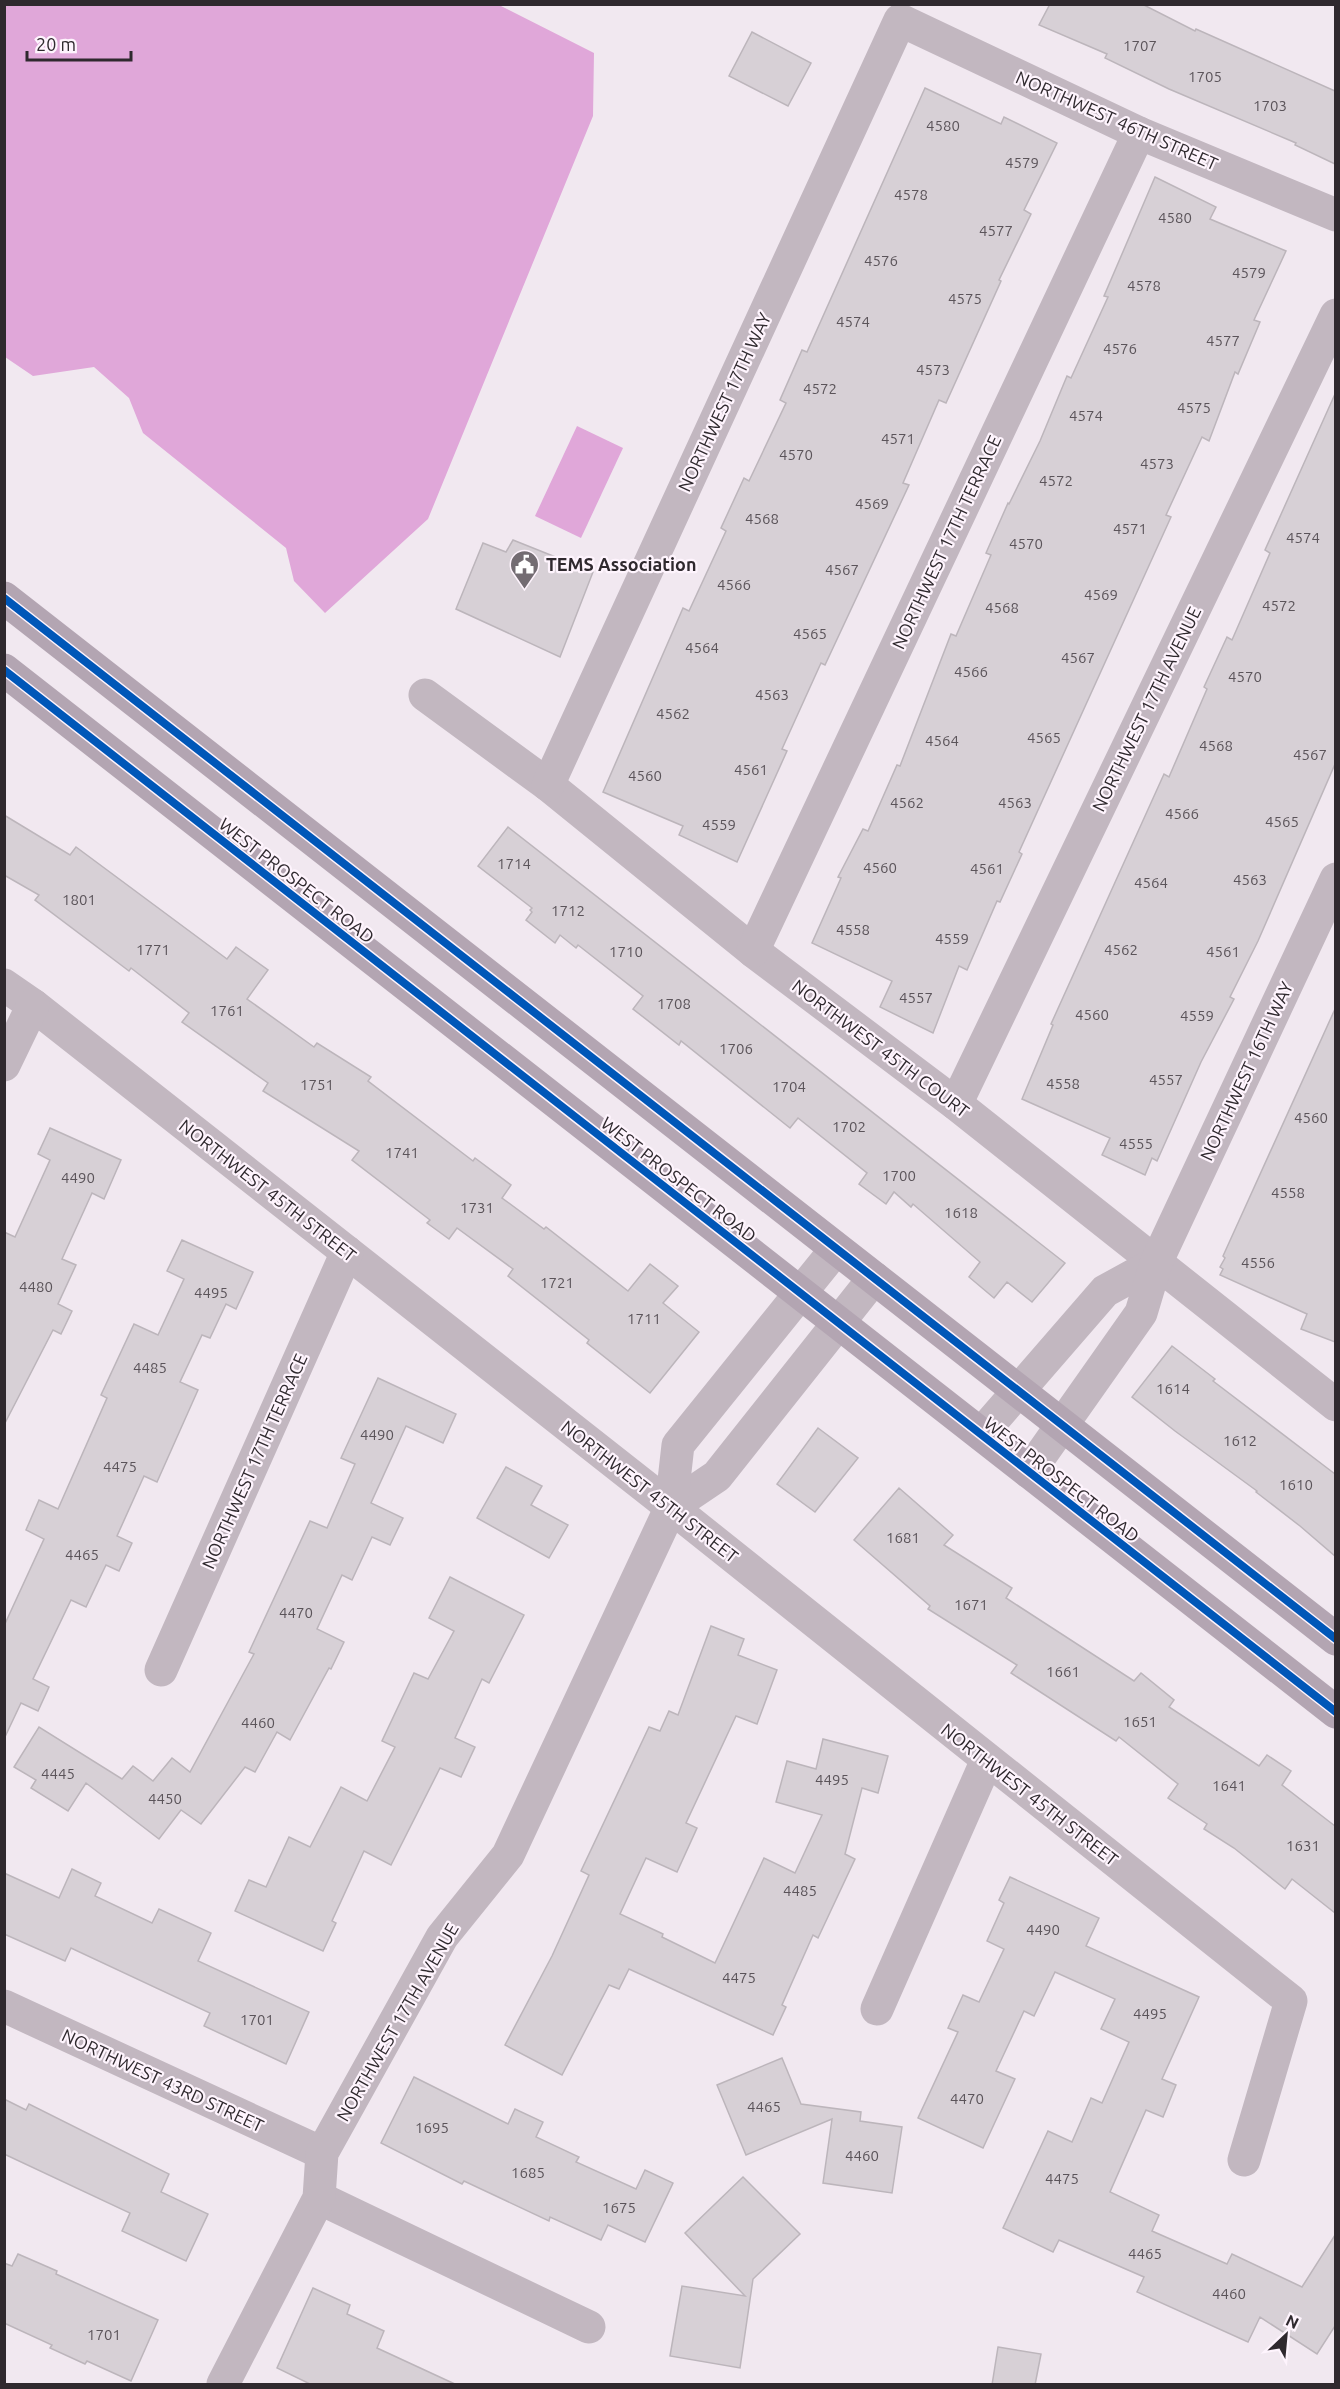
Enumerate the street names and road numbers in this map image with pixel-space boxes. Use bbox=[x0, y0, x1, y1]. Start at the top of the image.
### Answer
street label: NORTHWEST 46TH STREET bbox=[1013, 66, 1221, 174]
street label: NORTHWEST 17TH WAY bbox=[674, 309, 775, 495]
street label: NORTHWEST 17TH TERRACE bbox=[888, 432, 1004, 652]
street label: NORTHWEST 17TH AVENUE bbox=[1088, 603, 1204, 815]
street label: WEST PROSPECT ROAD bbox=[216, 813, 378, 947]
street label: NORTHWEST 45TH COURT bbox=[789, 975, 973, 1121]
street label: NORTHWEST 16TH WAY bbox=[1196, 978, 1297, 1164]
street label: WEST PROSPECT ROAD bbox=[598, 1112, 760, 1246]
street label: NORTHWEST 45TH STREET bbox=[176, 1115, 360, 1265]
street label: NORTHWEST 17TH TERRACE bbox=[197, 1350, 311, 1572]
street label: WEST PROSPECT ROAD bbox=[981, 1412, 1143, 1546]
street label: NORTHWEST 45TH STREET bbox=[558, 1416, 742, 1566]
street label: NORTHWEST 45TH STREET bbox=[938, 1719, 1122, 1869]
street label: NORTHWEST 17TH AVENUE bbox=[332, 1919, 462, 2125]
street label: NORTHWEST 43RD STREET bbox=[59, 2024, 267, 2136]

